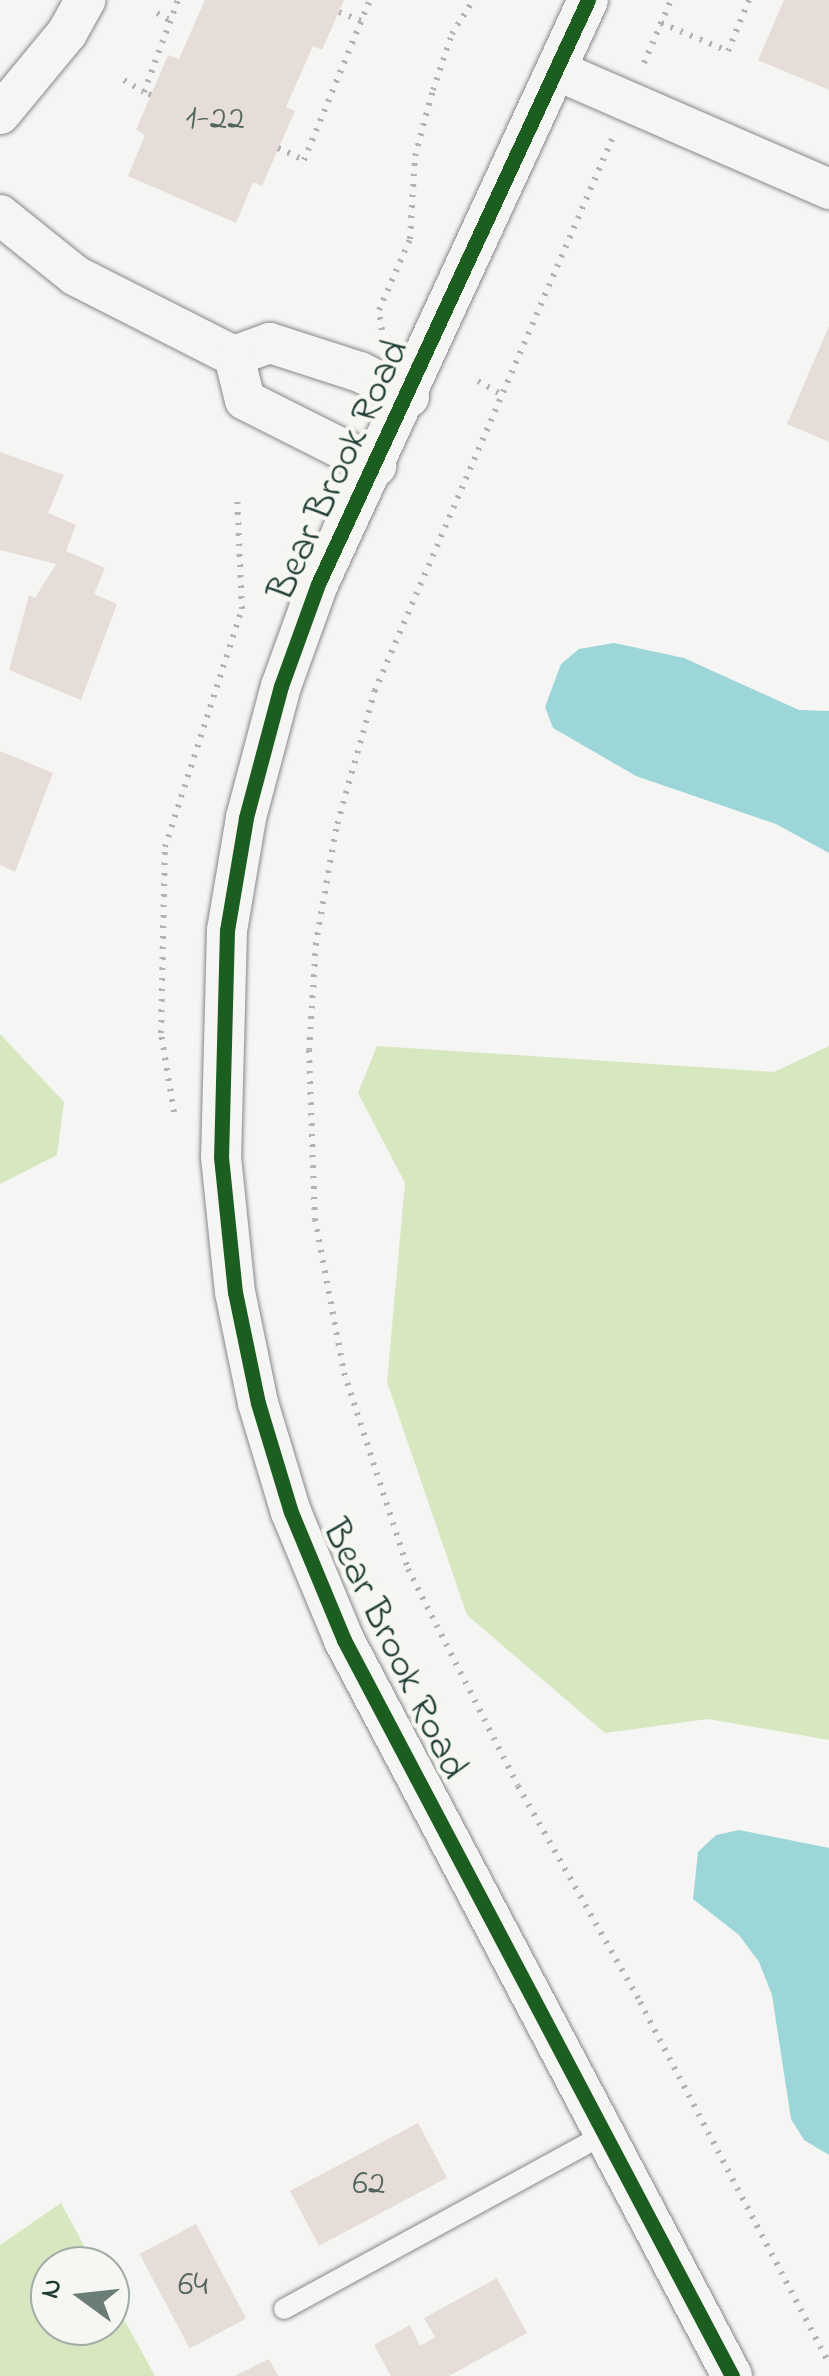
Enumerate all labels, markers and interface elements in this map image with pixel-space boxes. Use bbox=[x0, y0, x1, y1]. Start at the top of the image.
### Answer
house number: 1-22 bbox=[185, 99, 245, 141]
street label: Bear Brook Road bbox=[258, 333, 422, 609]
street label: Bear Brook Road bbox=[309, 1512, 477, 1788]
house number: 62 bbox=[353, 2164, 385, 2206]
north arrow bbox=[30, 2246, 130, 2346]
house number: 64 bbox=[178, 2265, 208, 2307]
text: N bbox=[30, 2274, 75, 2303]

